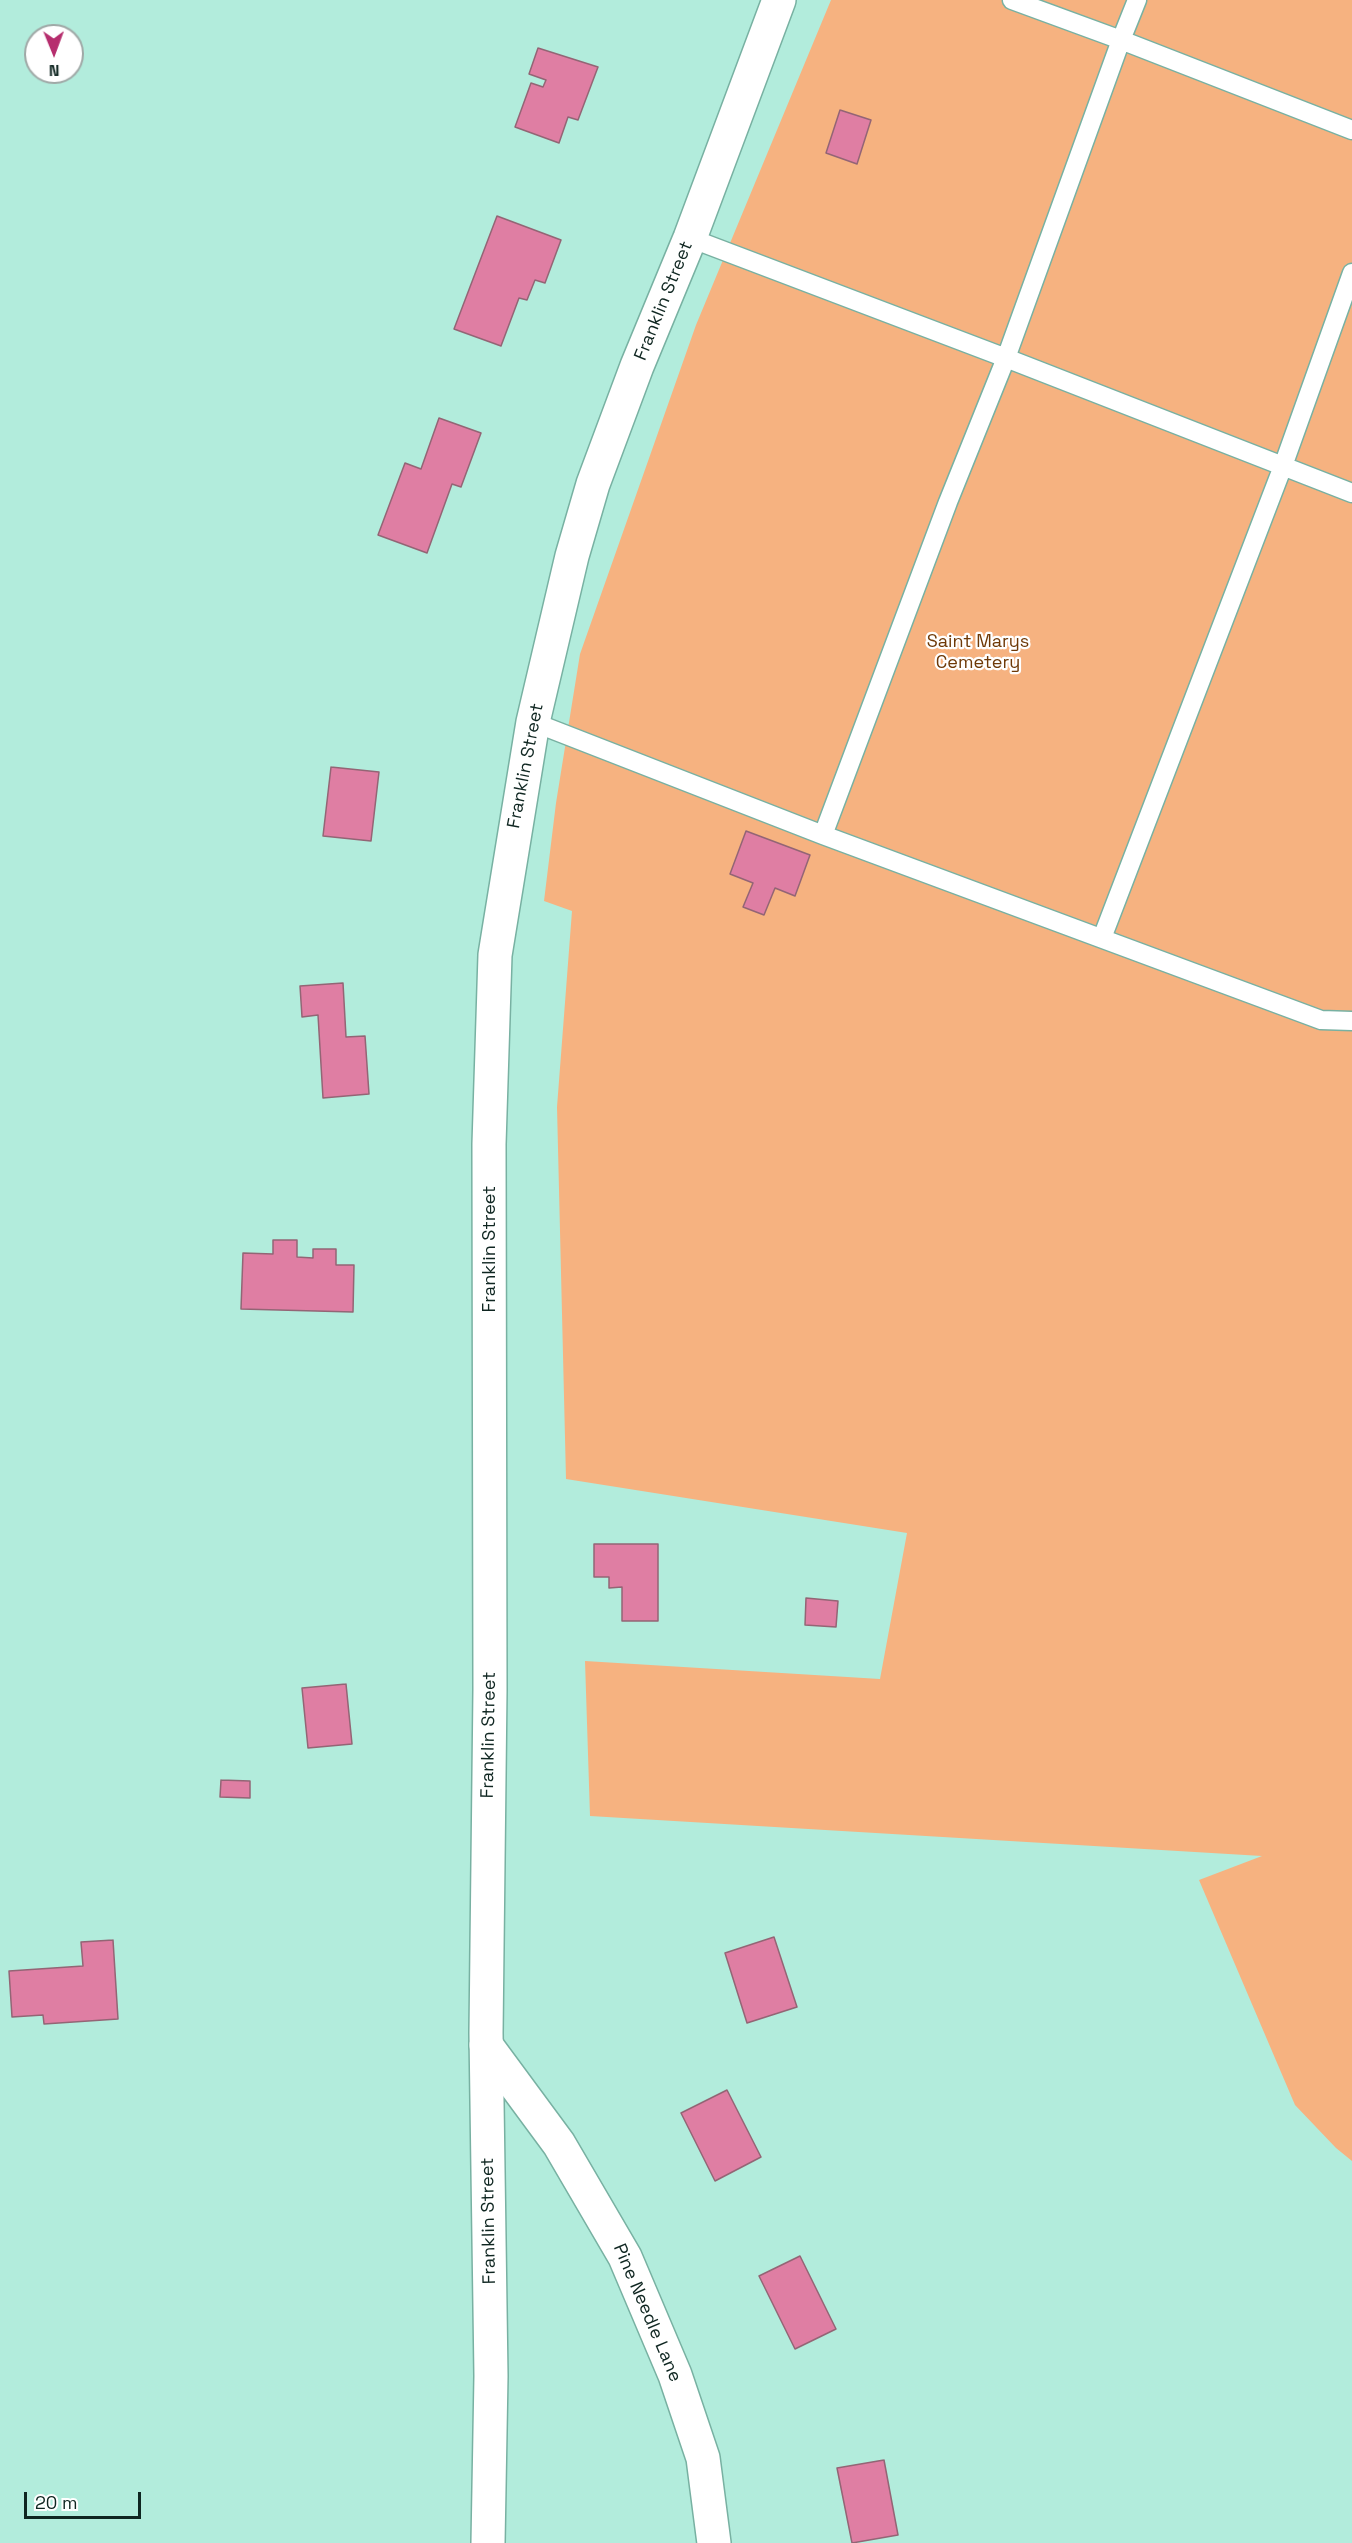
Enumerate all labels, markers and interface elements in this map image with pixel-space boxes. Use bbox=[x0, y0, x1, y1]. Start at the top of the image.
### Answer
north arrow bbox=[24, 24, 84, 84]
text: N bbox=[49, 60, 60, 81]
street label: Franklin Street bbox=[630, 238, 698, 364]
park label: Saint Marys Cemetery bbox=[927, 631, 1029, 674]
street label: Franklin Street bbox=[503, 702, 549, 830]
street label: Franklin Street bbox=[479, 1186, 501, 1312]
street label: Franklin Street bbox=[477, 1671, 501, 1799]
street label: Franklin Street bbox=[477, 2157, 501, 2285]
street label: Pine Needle Lane bbox=[608, 2241, 686, 2385]
scale bar bbox=[27, 2480, 144, 2518]
text: 20 m bbox=[35, 2491, 78, 2514]

